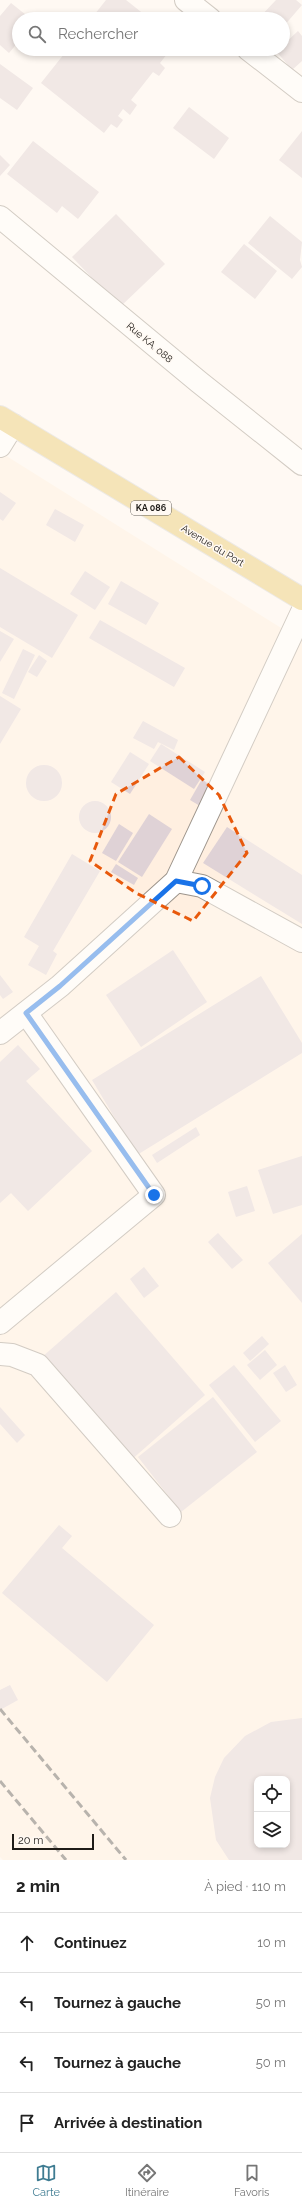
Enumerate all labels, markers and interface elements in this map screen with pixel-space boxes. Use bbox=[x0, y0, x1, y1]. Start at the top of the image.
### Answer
search box bbox=[12, 12, 290, 56]
icon: search bbox=[26, 23, 48, 45]
text: Rechercher bbox=[58, 25, 138, 43]
street label: Rue KA. 088 bbox=[125, 320, 175, 365]
road number: KA 086 bbox=[131, 501, 171, 515]
street label: Avenue du Port bbox=[179, 522, 247, 569]
route start bbox=[193, 877, 211, 895]
route end bbox=[145, 1186, 163, 1204]
map controls bbox=[254, 1776, 290, 1848]
button: locate bbox=[254, 1776, 290, 1812]
button: layers bbox=[254, 1812, 290, 1848]
scale bar bbox=[12, 1832, 94, 1851]
text: 20 m bbox=[18, 1834, 43, 1847]
text: 2 min bbox=[16, 1876, 60, 1896]
text: À pied · 110 m bbox=[204, 1879, 286, 1894]
icon: ahead bbox=[16, 1932, 38, 1954]
text: Continuez bbox=[54, 1934, 127, 1952]
text: 10 m bbox=[257, 1935, 286, 1950]
icon: left bbox=[16, 1992, 38, 2014]
text: Tournez à gauche bbox=[54, 1994, 181, 2012]
text: 50 m bbox=[256, 1995, 286, 2010]
icon: left bbox=[16, 2052, 38, 2074]
text: Tournez à gauche bbox=[54, 2054, 181, 2072]
text: 50 m bbox=[256, 2055, 286, 2070]
icon: arrive bbox=[16, 2112, 38, 2134]
text: Arrivée à destination bbox=[54, 2114, 202, 2132]
tab: Carte bbox=[33, 2162, 60, 2199]
tab: Itinéraire bbox=[125, 2162, 169, 2199]
tab: Favoris bbox=[234, 2162, 269, 2199]

